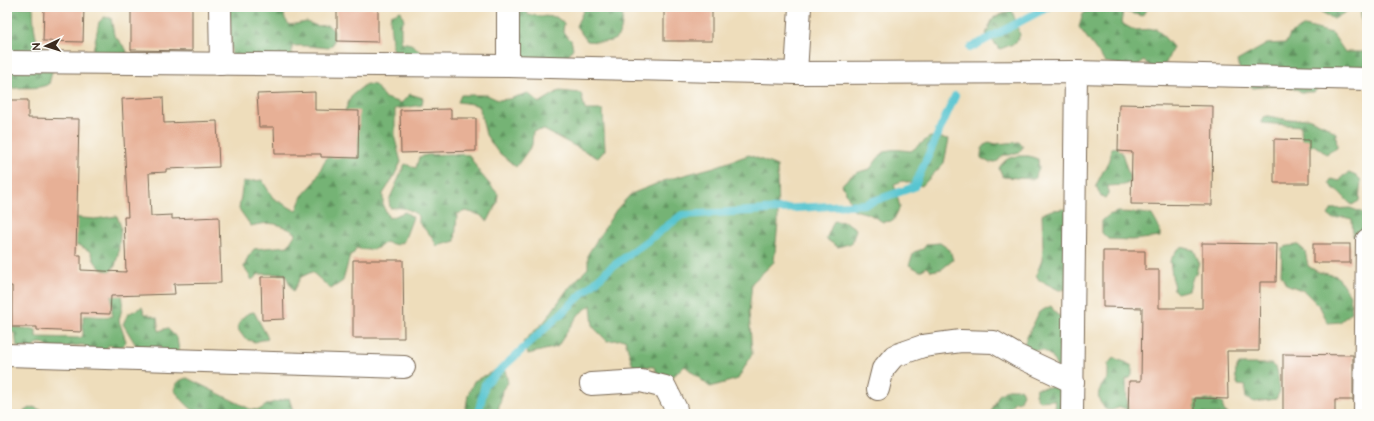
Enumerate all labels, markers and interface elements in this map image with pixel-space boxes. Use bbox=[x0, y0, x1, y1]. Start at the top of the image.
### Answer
north arrow bbox=[26, 26, 66, 66]
text: N bbox=[29, 43, 44, 51]

